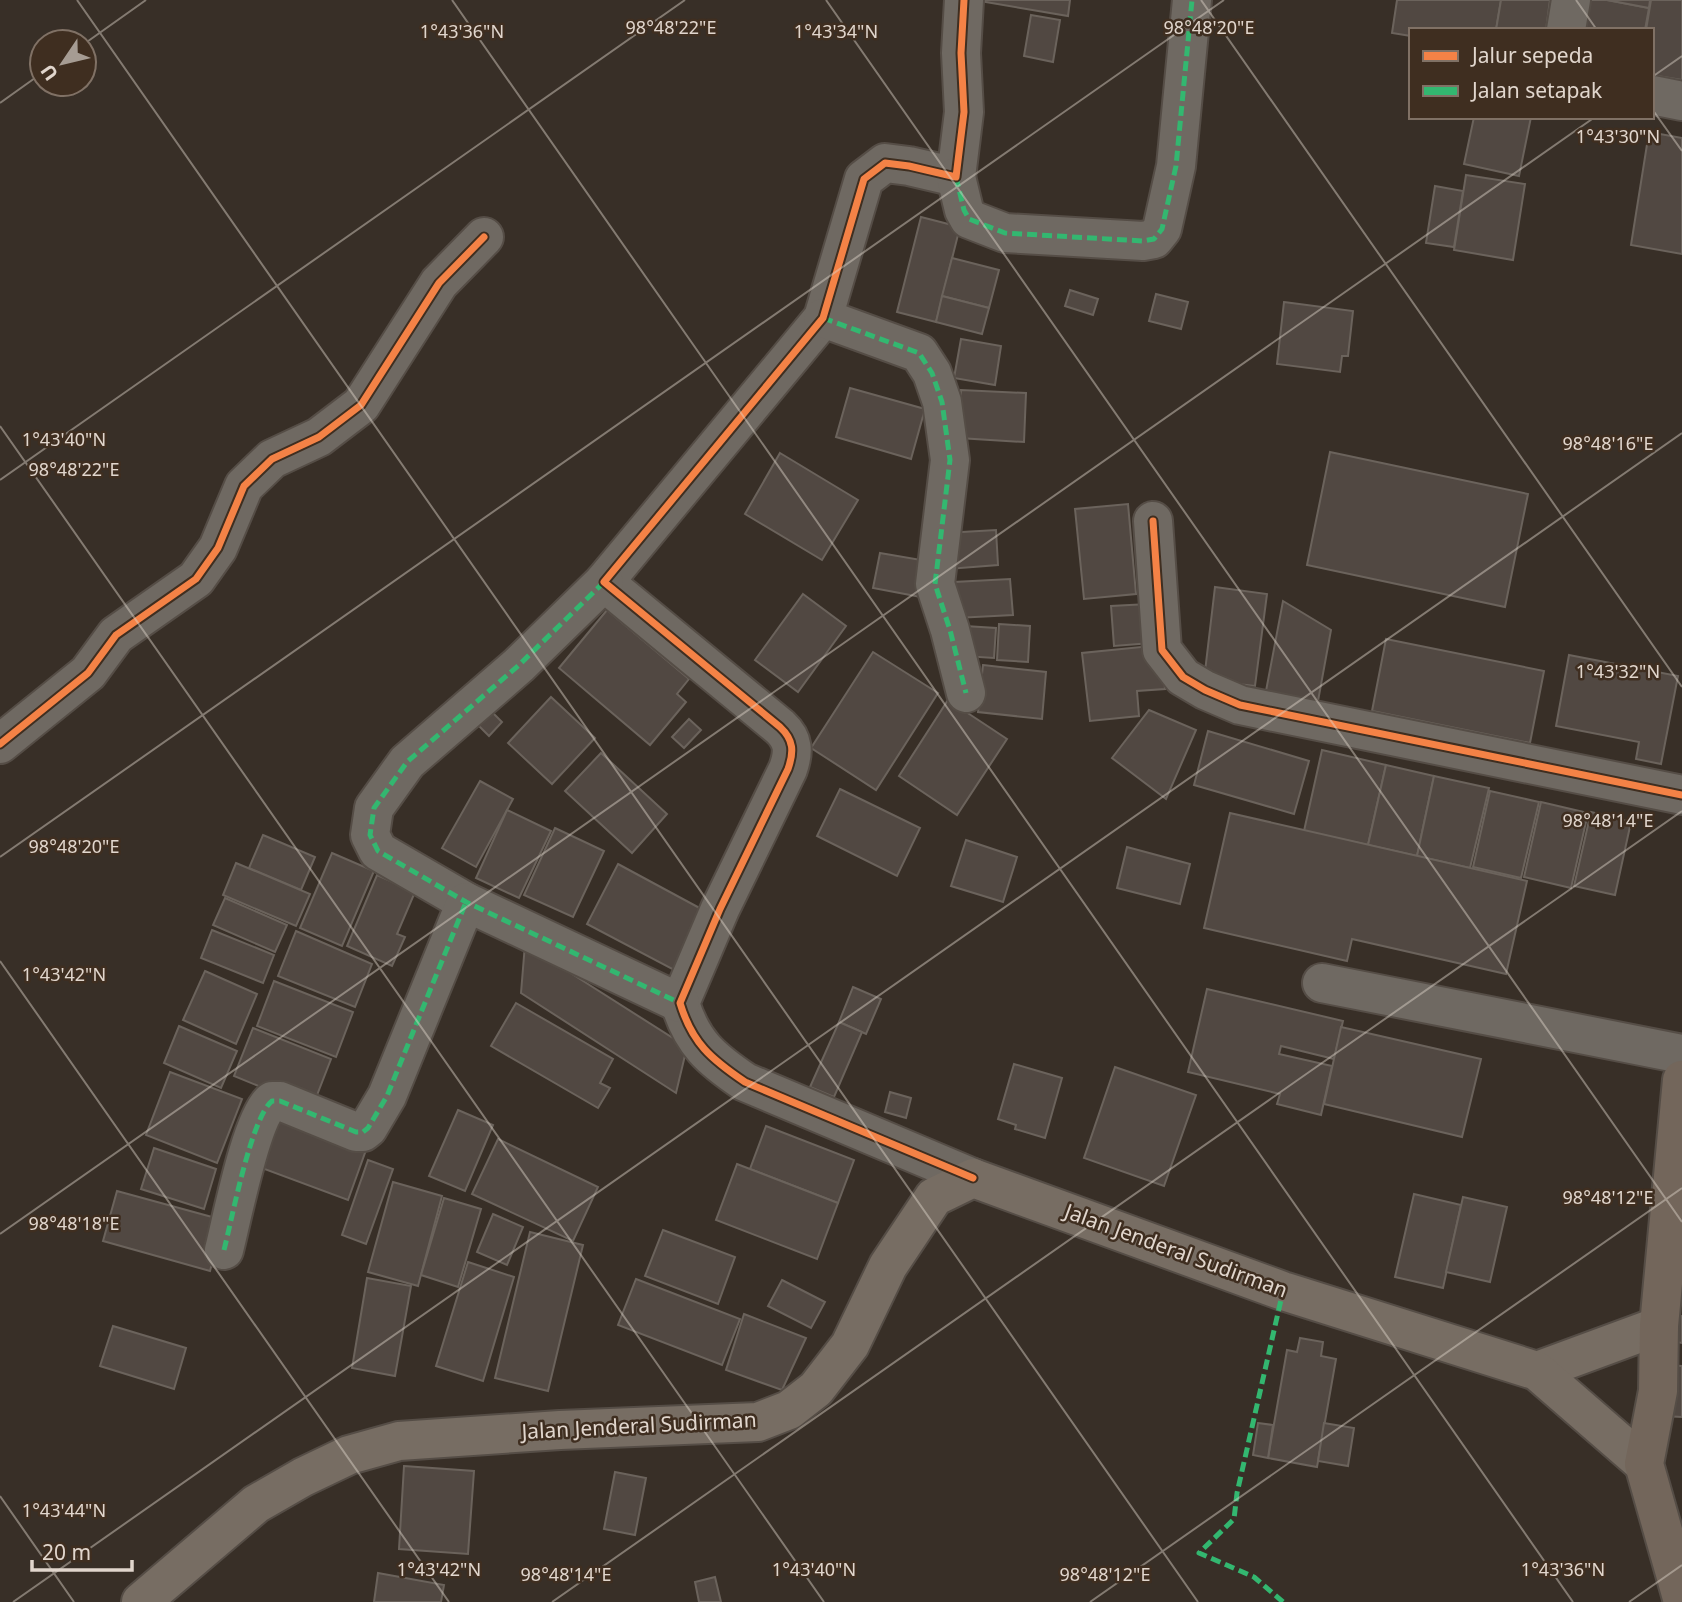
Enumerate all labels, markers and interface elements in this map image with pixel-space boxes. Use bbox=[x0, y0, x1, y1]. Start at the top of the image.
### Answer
text: 98°48'22"E bbox=[626, 15, 716, 39]
text: 98°48'20"E bbox=[1164, 15, 1254, 39]
text: 1°43'36"N bbox=[420, 19, 504, 43]
text: 1°43'34"N bbox=[794, 19, 878, 43]
north arrow bbox=[28, 28, 98, 98]
legend bbox=[1409, 28, 1654, 119]
text: Jalur sepeda bbox=[1470, 41, 1593, 69]
text: U bbox=[34, 59, 64, 86]
text: Jalan setapak bbox=[1470, 76, 1603, 104]
text: 1°43'30"N bbox=[1576, 124, 1660, 148]
text: 1°43'40"N bbox=[22, 427, 106, 451]
text: 98°48'16"E bbox=[1563, 431, 1653, 455]
text: 98°48'22"E bbox=[29, 457, 119, 481]
text: 1°43'32"N bbox=[1576, 659, 1660, 683]
text: 98°48'14"E bbox=[1563, 808, 1653, 832]
text: 98°48'20"E bbox=[29, 834, 119, 858]
text: 1°43'42"N bbox=[22, 962, 106, 986]
text: 98°48'12"E bbox=[1563, 1185, 1653, 1209]
street label: Jalan Jenderal Sudirman bbox=[1059, 1196, 1292, 1303]
text: 98°48'18"E bbox=[29, 1211, 119, 1235]
street label: Jalan Jenderal Sudirman bbox=[519, 1405, 757, 1445]
text: 1°43'44"N bbox=[22, 1498, 106, 1522]
scale bar bbox=[32, 1528, 131, 1572]
text: 20 m bbox=[42, 1538, 91, 1566]
text: 1°43'42"N bbox=[397, 1557, 481, 1581]
text: 1°43'40"N bbox=[772, 1557, 856, 1581]
text: 1°43'36"N bbox=[1521, 1557, 1605, 1581]
text: 98°48'14"E bbox=[521, 1562, 611, 1586]
text: 98°48'12"E bbox=[1060, 1562, 1150, 1586]

